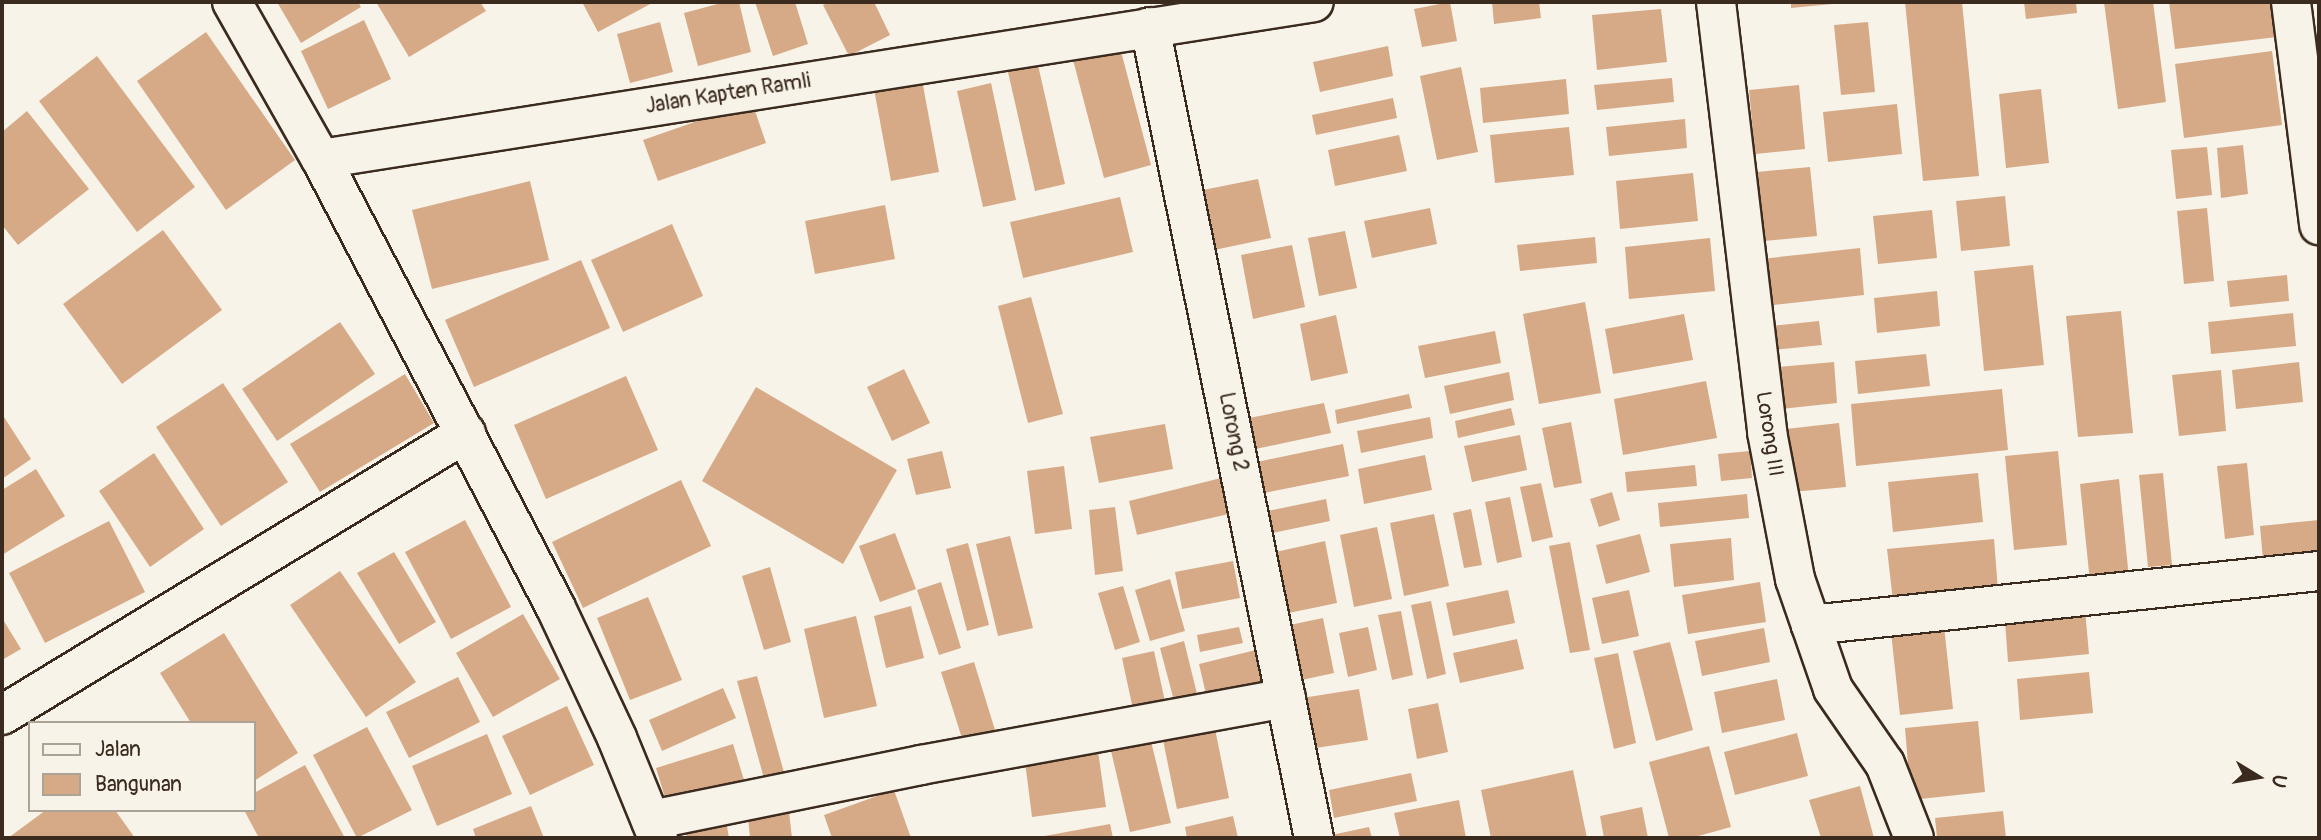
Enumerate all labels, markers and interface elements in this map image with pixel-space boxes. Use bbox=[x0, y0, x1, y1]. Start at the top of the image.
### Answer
street label: Jalan Kapten Ramli bbox=[644, 69, 812, 119]
street label: Lorong 2 bbox=[1213, 390, 1253, 474]
street label: Lorong III bbox=[1750, 390, 1788, 478]
legend bbox=[28, 721, 256, 812]
text: Jalan bbox=[95, 736, 141, 763]
north arrow bbox=[2223, 742, 2293, 812]
text: Bangunan bbox=[95, 771, 182, 798]
text: U bbox=[2266, 773, 2292, 789]

